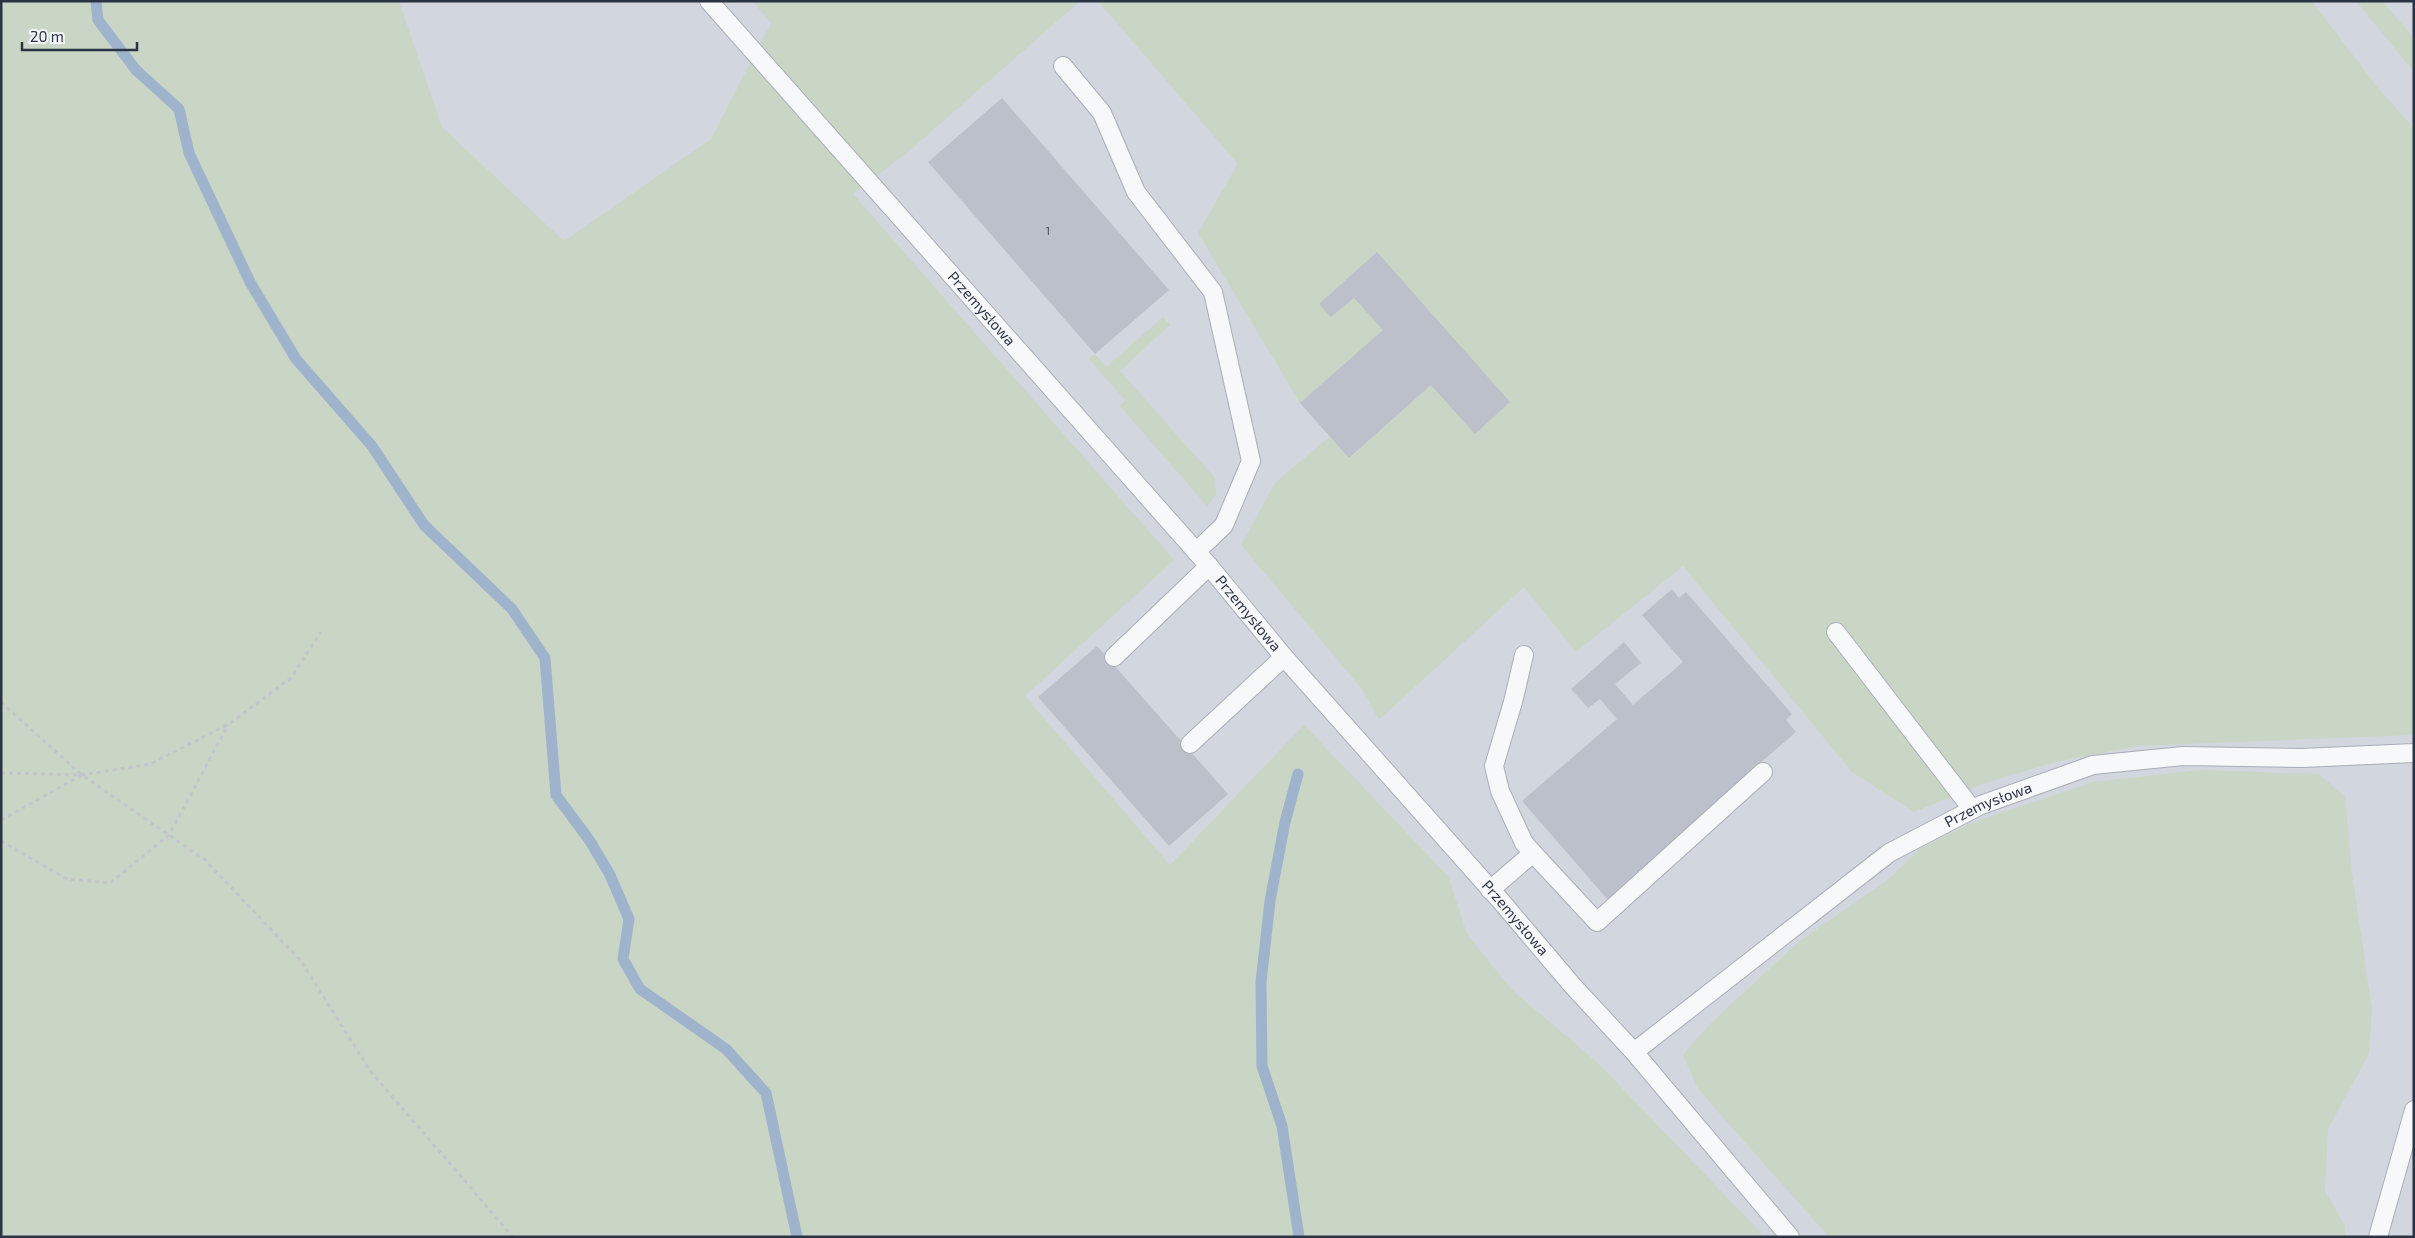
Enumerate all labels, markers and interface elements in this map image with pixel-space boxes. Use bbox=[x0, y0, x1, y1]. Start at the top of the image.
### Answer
scale bar bbox=[22, 20, 138, 52]
text: 20 m bbox=[30, 27, 64, 45]
house number: 1 bbox=[1046, 223, 1050, 237]
street label: Przemysłowa bbox=[944, 267, 1020, 349]
street label: Przemysłowa bbox=[1212, 571, 1286, 655]
street label: Przemysłowa bbox=[1941, 778, 2034, 831]
street label: Przemysłowa bbox=[1479, 876, 1553, 959]

